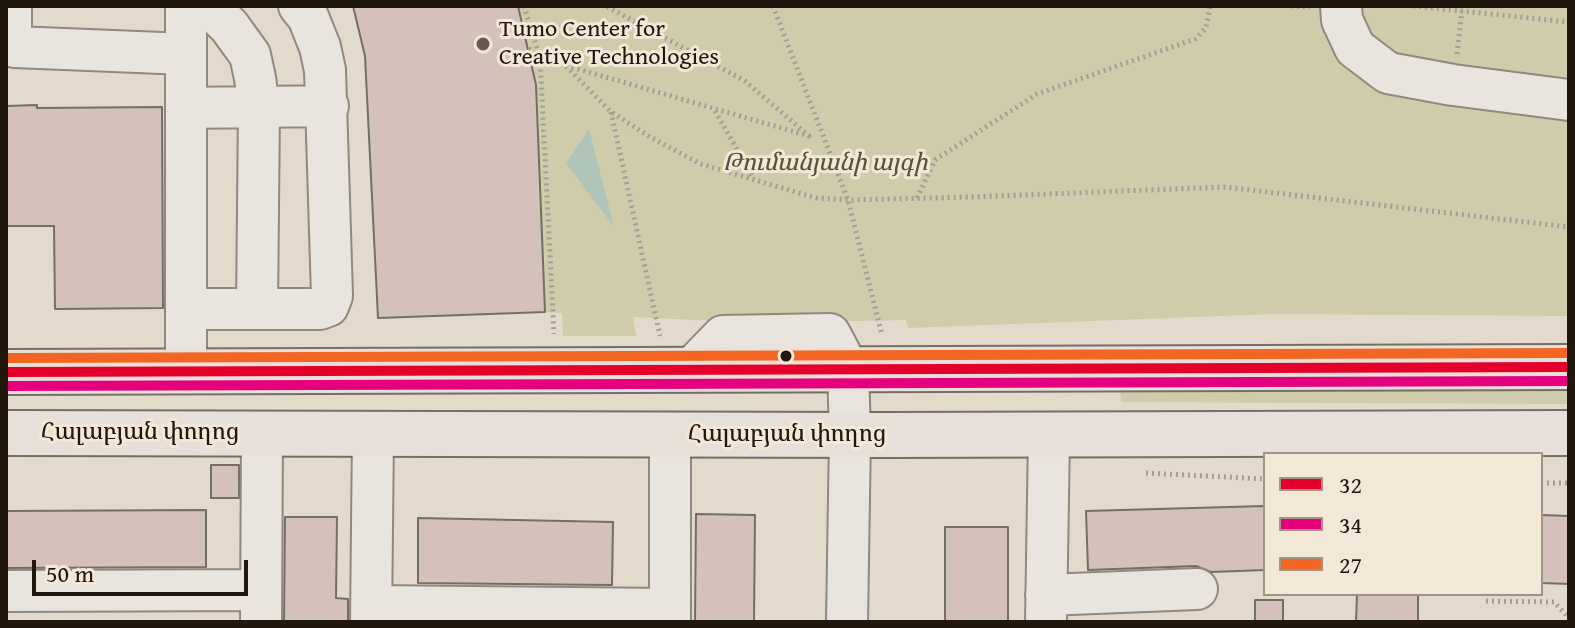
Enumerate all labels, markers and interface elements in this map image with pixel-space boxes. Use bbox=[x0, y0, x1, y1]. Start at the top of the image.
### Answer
place label: Tumo Center for Creative Technologies bbox=[499, 16, 719, 72]
marker: Tumo Center for Creative Technologies bbox=[474, 35, 492, 53]
park label: Թումանյանի այգի bbox=[723, 150, 927, 178]
unlabelled marker bbox=[778, 348, 794, 364]
street label: Հալաբյան փողոց bbox=[41, 419, 239, 447]
street label: Հալաբյան փողոց bbox=[688, 421, 886, 449]
legend bbox=[1263, 452, 1543, 596]
text: 32 bbox=[1339, 467, 1362, 502]
text: 34 bbox=[1339, 507, 1362, 542]
scale bar bbox=[36, 544, 252, 594]
text: 27 bbox=[1339, 547, 1362, 582]
text: 50 m bbox=[46, 556, 94, 591]

